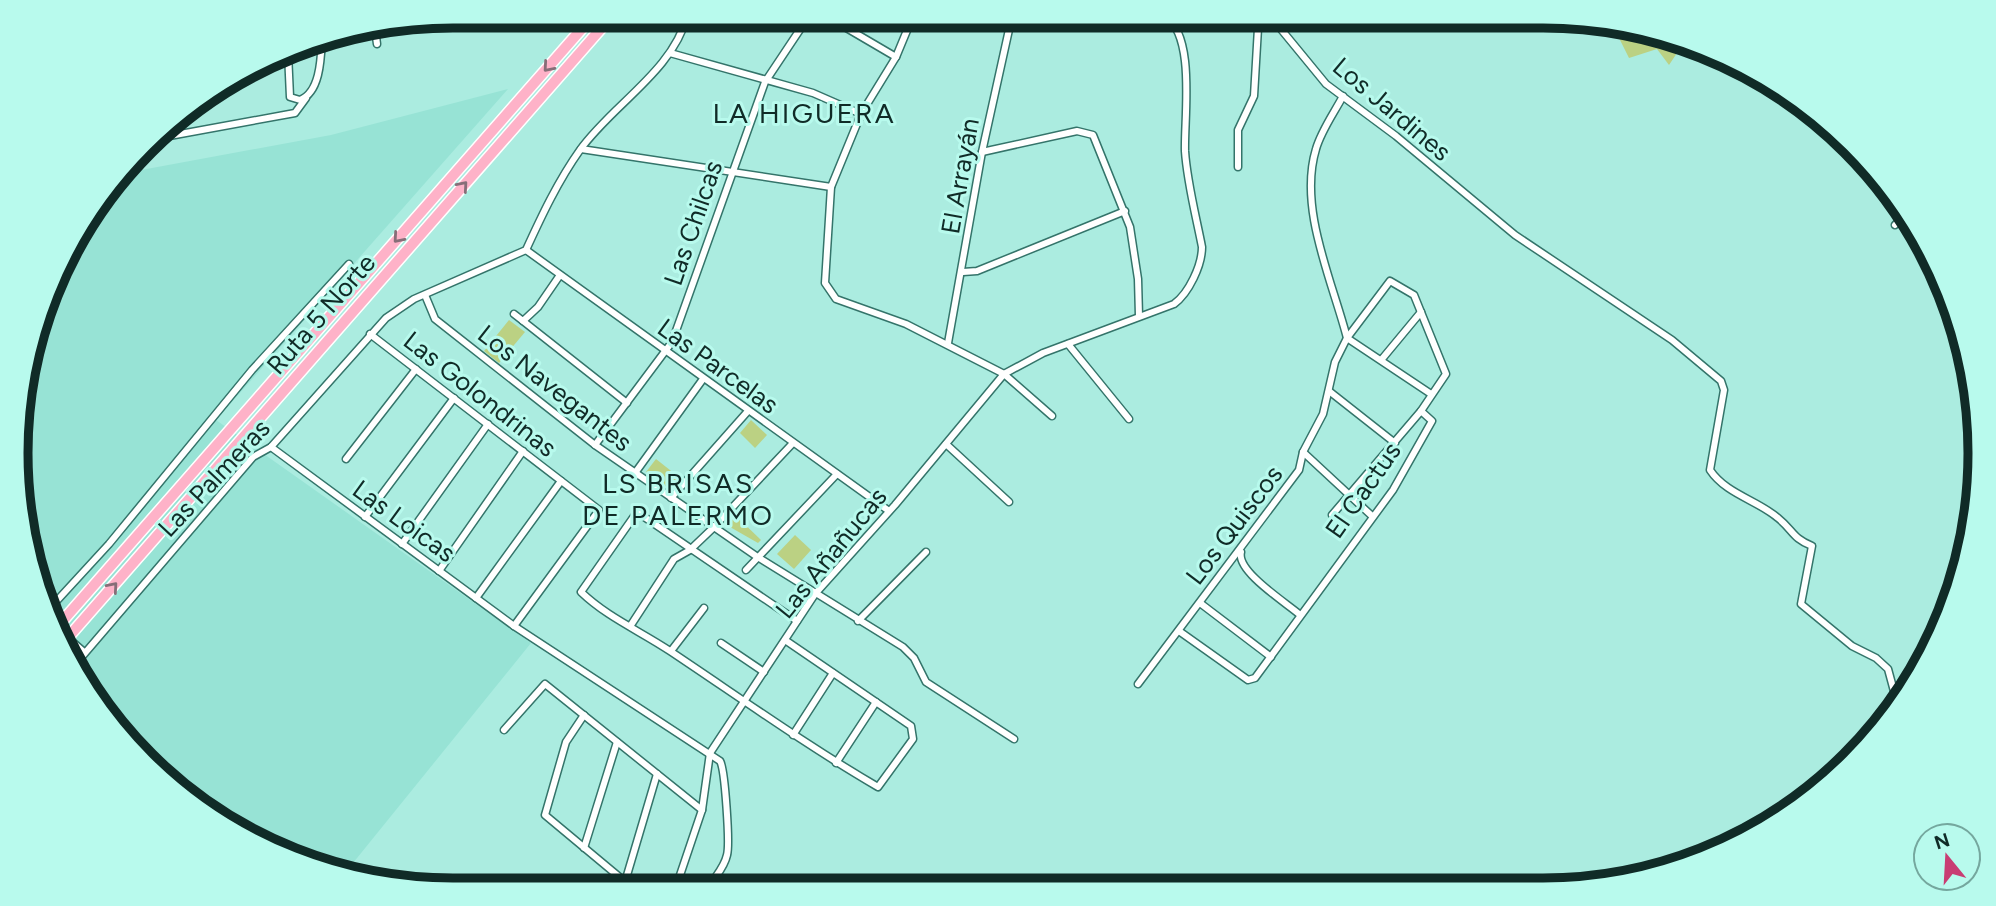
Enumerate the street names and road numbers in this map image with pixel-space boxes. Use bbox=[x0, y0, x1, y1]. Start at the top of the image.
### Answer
street label: Los Jardines bbox=[1326, 50, 1458, 168]
street label: El Arrayán bbox=[934, 116, 986, 236]
street label: Las Chilcas bbox=[657, 156, 729, 290]
street label: Ruta 5 Norte bbox=[260, 247, 382, 381]
street label: Las Parcelas bbox=[651, 311, 785, 421]
street label: Los Navegantes bbox=[472, 318, 638, 458]
street label: Las Golondrinas bbox=[397, 324, 563, 464]
street label: Las Palmeras bbox=[151, 412, 277, 544]
street label: El Cactus bbox=[1318, 436, 1408, 544]
street label: Los Quiscos bbox=[1179, 459, 1289, 591]
street label: Las Loicas bbox=[346, 473, 462, 569]
street label: Las Añañucas bbox=[768, 481, 894, 625]

